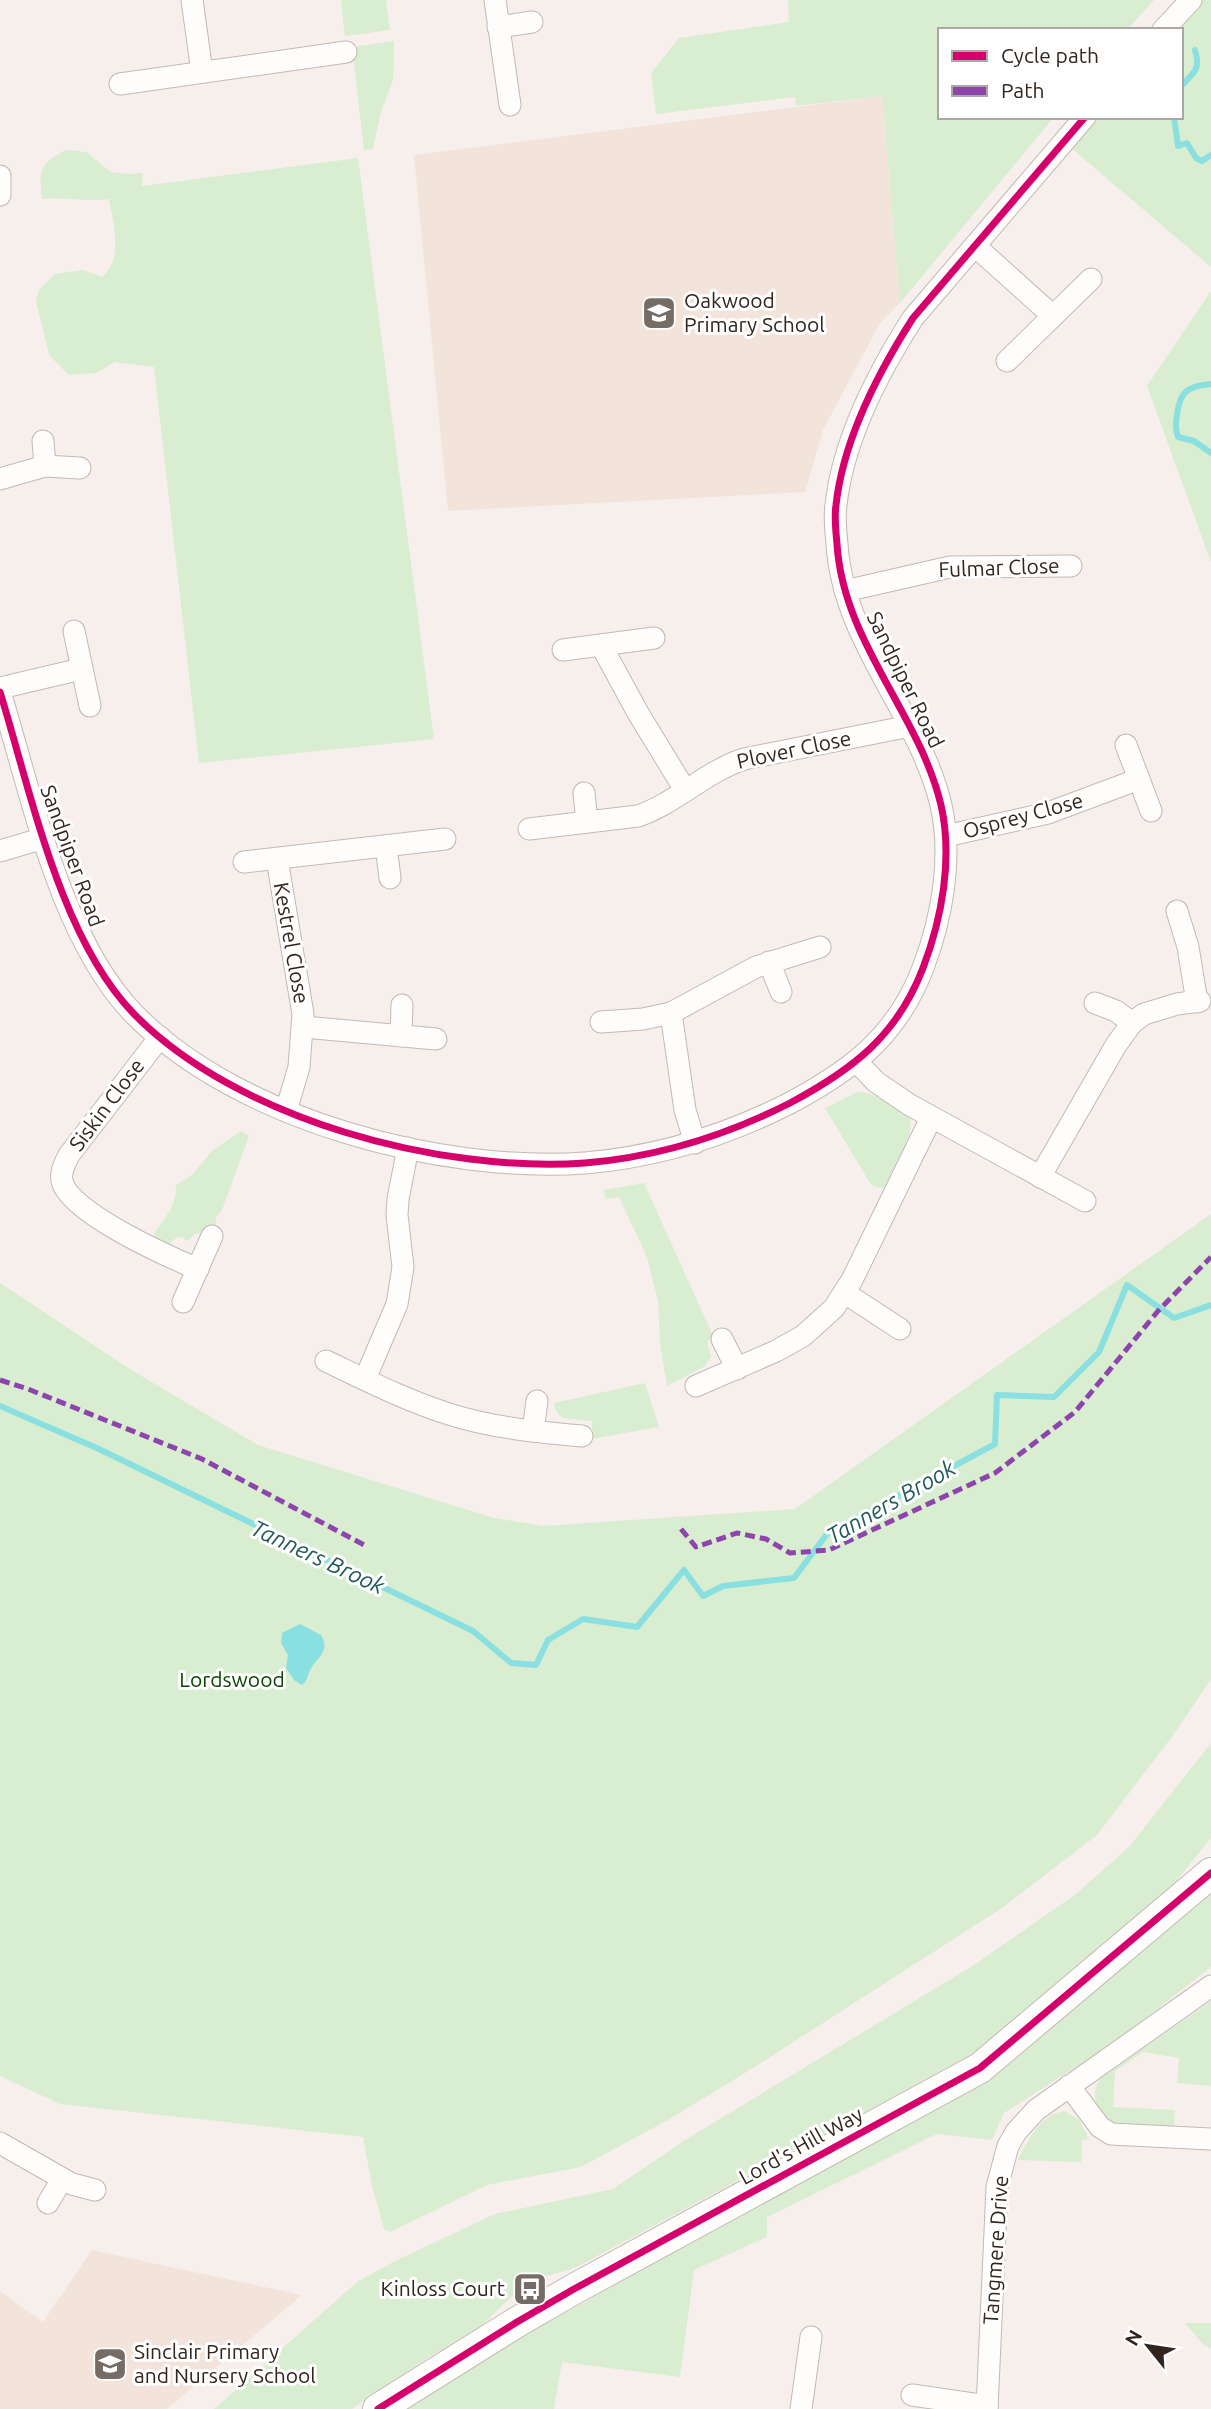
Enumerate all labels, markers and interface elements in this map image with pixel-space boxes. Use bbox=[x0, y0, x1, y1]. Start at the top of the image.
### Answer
legend bbox=[938, 28, 1183, 119]
text: Cycle path bbox=[1001, 43, 1099, 67]
text: Path bbox=[1001, 78, 1044, 102]
place label: Oakwood Primary School bbox=[684, 288, 825, 336]
school or university icon: Oakwood Primary School bbox=[640, 294, 678, 332]
street label: Fulmar Close bbox=[938, 553, 1060, 581]
street label: Sandpiper Road bbox=[863, 608, 949, 752]
street label: Plover Close bbox=[734, 725, 853, 773]
street label: Sandpiper Road bbox=[36, 782, 110, 930]
street label: Osprey Close bbox=[960, 787, 1086, 843]
street label: Kestrel Close bbox=[270, 880, 314, 1005]
street label: Siskin Close bbox=[64, 1054, 149, 1155]
water label: Tanners Brook bbox=[822, 1455, 960, 1548]
water label: Tanners Brook bbox=[248, 1515, 389, 1598]
park label: Lordswood bbox=[179, 1667, 285, 1691]
street label: Lord's Hill Way bbox=[735, 2101, 867, 2189]
street label: Tangmere Drive bbox=[978, 2175, 1012, 2325]
bus stop icon: Kinloss Court bbox=[511, 2270, 549, 2308]
place label: Kinloss Court bbox=[381, 2276, 505, 2300]
north arrow bbox=[1113, 2311, 1183, 2381]
text: N bbox=[1120, 2326, 1146, 2349]
place label: Sinclair Primary and Nursery School bbox=[134, 2339, 316, 2387]
school or university icon: Sinclair Primary and Nursery School bbox=[91, 2345, 129, 2383]

